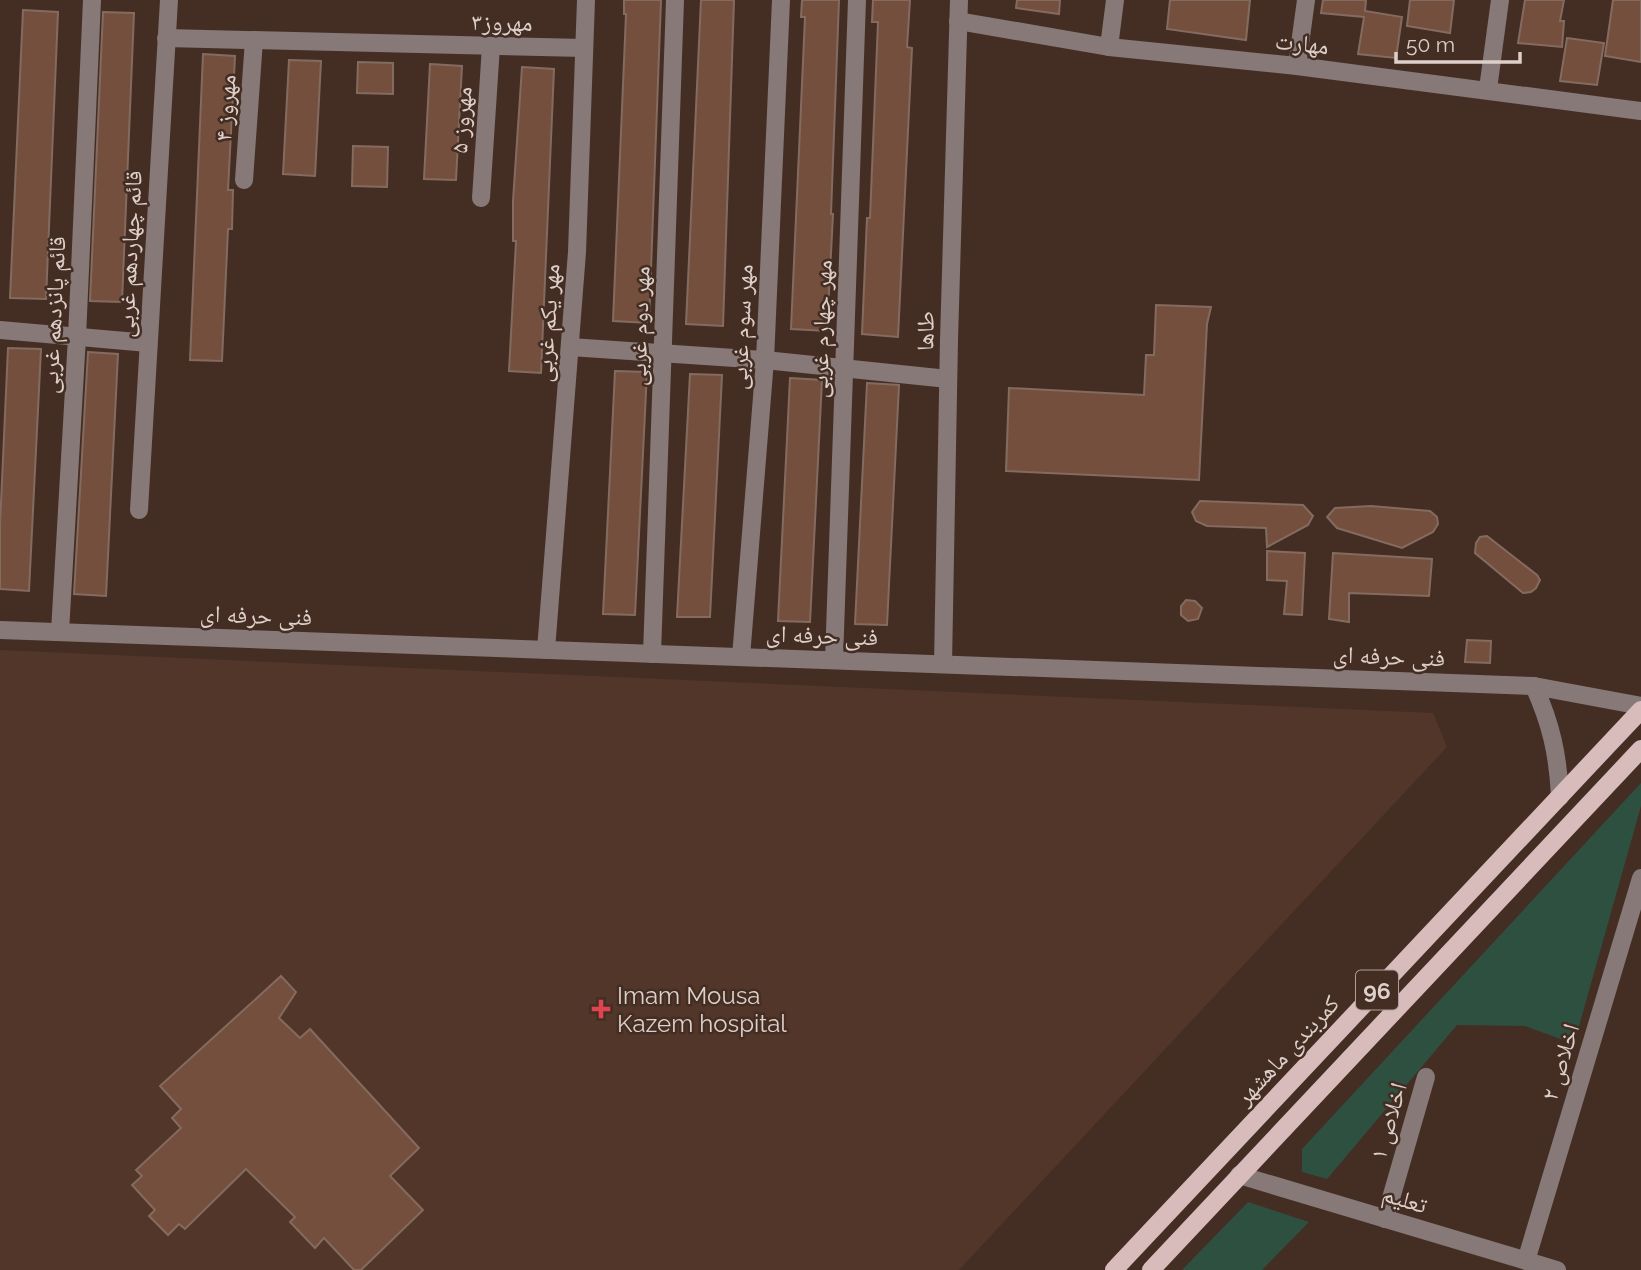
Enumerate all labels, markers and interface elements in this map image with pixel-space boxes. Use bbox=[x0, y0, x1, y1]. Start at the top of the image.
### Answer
street label: مهروز۳ bbox=[471, 7, 533, 37]
scale bar bbox=[1396, 21, 1520, 65]
street label: مهارت bbox=[1274, 26, 1330, 60]
text: 50 m bbox=[1406, 32, 1455, 57]
street label: مهروز ۴ bbox=[208, 73, 242, 143]
street label: مهروز ۵ bbox=[444, 85, 478, 155]
street label: قائم چهاردهم غربی bbox=[110, 170, 150, 338]
street label: قائم پانزدهم غربی bbox=[34, 235, 74, 395]
street label: مهر چهارم غربی bbox=[804, 259, 840, 399]
street label: مهر یکم غربی bbox=[528, 263, 568, 383]
street label: مهر سوم غربی bbox=[723, 263, 761, 391]
street label: مهر دوم غربی bbox=[622, 266, 658, 386]
street label: طاها bbox=[910, 311, 940, 351]
street label: فنی حرفه ای bbox=[199, 599, 313, 631]
street label: فنی حرفه ای bbox=[765, 619, 879, 651]
street label: فنی حرفه ای bbox=[1332, 640, 1446, 672]
road number: 96 bbox=[1356, 970, 1398, 1009]
place label: Imam Mousa Kazem hospital bbox=[617, 981, 787, 1038]
street label: کمربندی ماهشهر bbox=[1228, 989, 1345, 1112]
marker: Imam Mousa Kazem hospital bbox=[591, 999, 611, 1019]
street label: اخلاص ۲ bbox=[1535, 1020, 1585, 1104]
street label: اخلاص ۱ bbox=[1363, 1079, 1413, 1163]
street label: تعلیم bbox=[1378, 1179, 1431, 1221]

